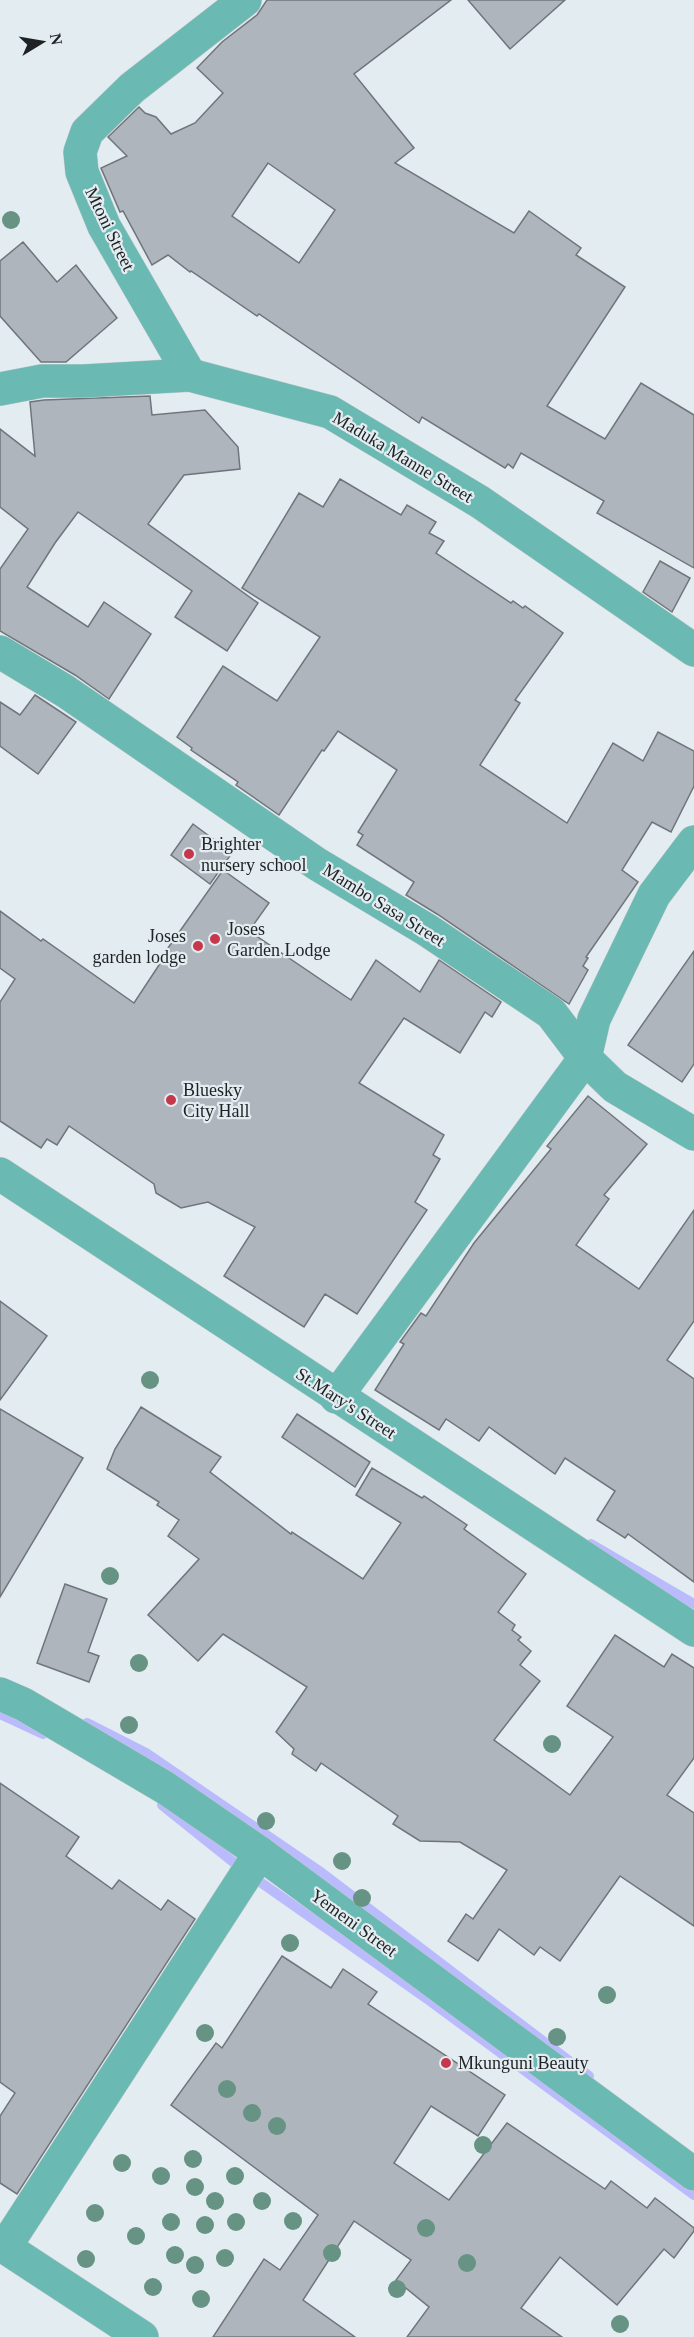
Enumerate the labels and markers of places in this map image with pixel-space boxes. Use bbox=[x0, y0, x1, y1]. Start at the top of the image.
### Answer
place label: Brighter nursery school bbox=[201, 834, 306, 875]
marker: Brighter nursery school bbox=[182, 847, 196, 861]
place label: Joses Garden Lodge bbox=[227, 919, 330, 960]
place label: Joses garden lodge bbox=[93, 926, 186, 967]
marker: Joses Garden Lodge bbox=[208, 932, 222, 946]
marker: Joses garden lodge bbox=[191, 939, 205, 953]
place label: Bluesky City Hall bbox=[183, 1080, 250, 1121]
marker: Bluesky City Hall bbox=[164, 1093, 178, 1107]
place label: Mkunguni Beauty bbox=[458, 2053, 589, 2073]
marker: Mkunguni Beauty bbox=[439, 2056, 453, 2070]

